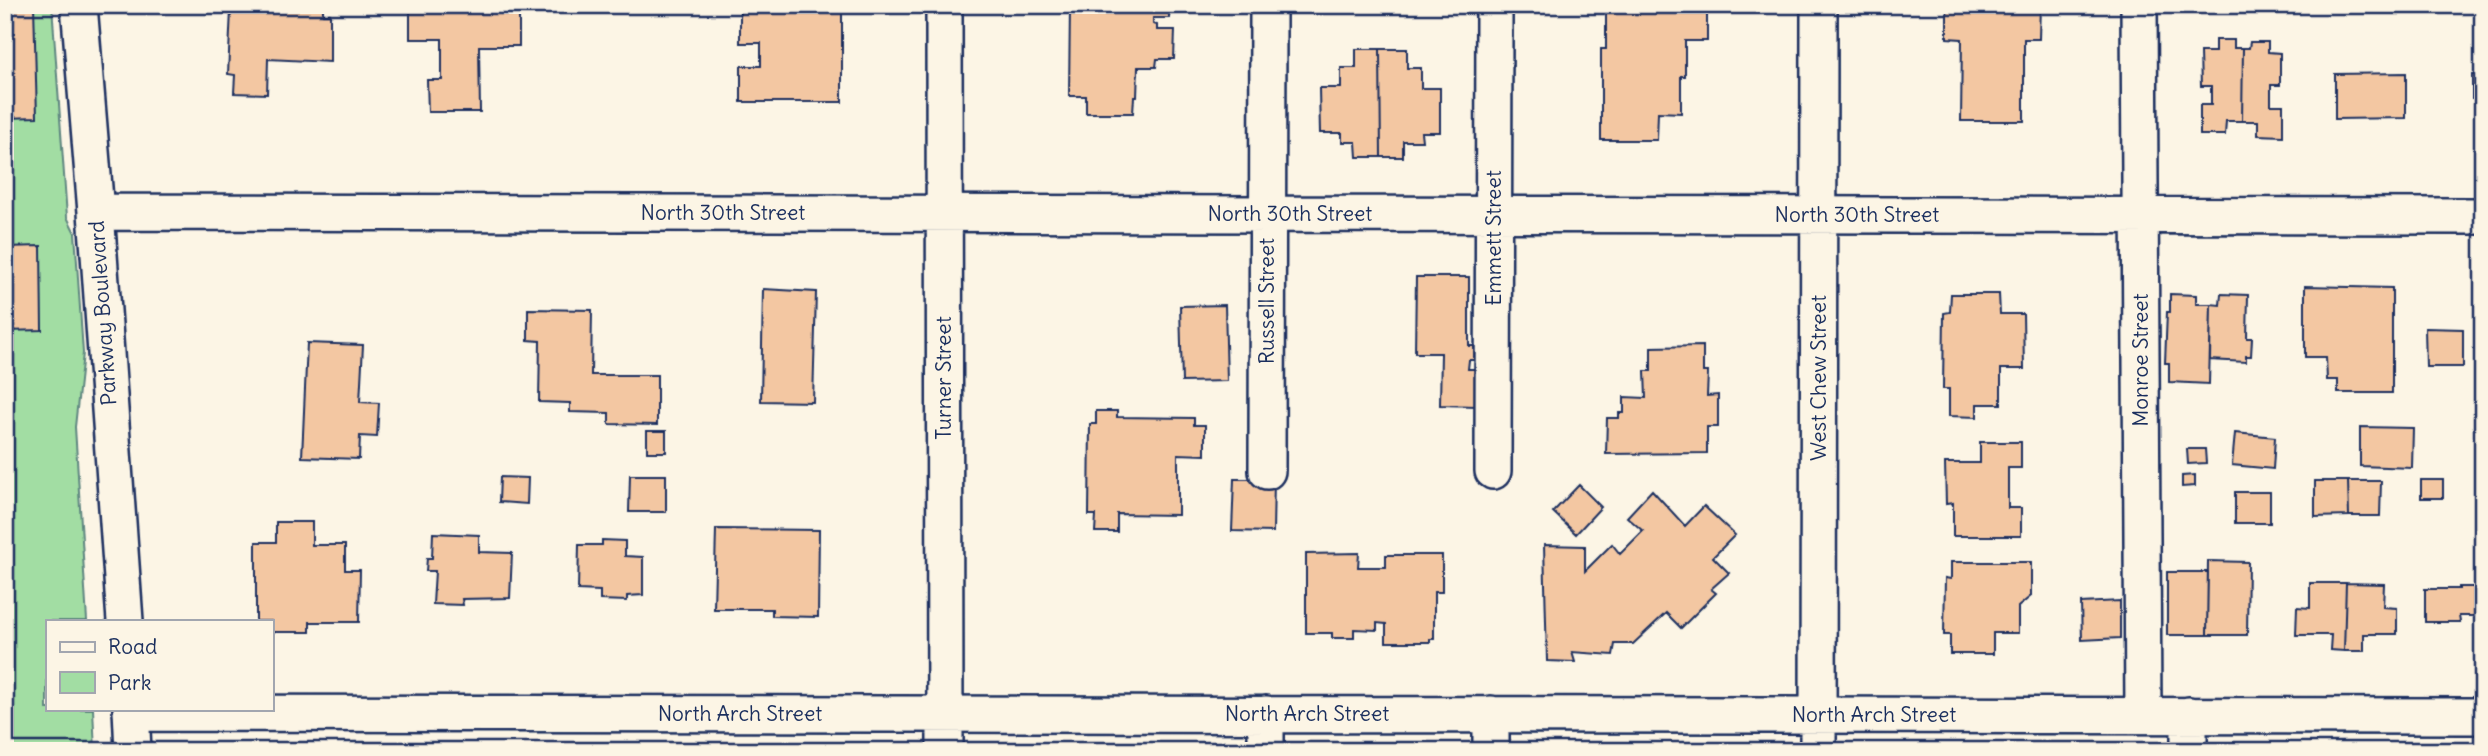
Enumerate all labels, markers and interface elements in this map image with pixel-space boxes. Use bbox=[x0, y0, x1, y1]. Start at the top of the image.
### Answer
street label: Emmett Street bbox=[1480, 170, 1507, 306]
street label: North 30th Street bbox=[641, 199, 805, 226]
street label: North 30th Street bbox=[1208, 200, 1372, 227]
street label: North 30th Street bbox=[1775, 201, 1939, 228]
street label: Parkway Boulevard bbox=[83, 220, 122, 406]
street label: Russell Street bbox=[1253, 238, 1280, 364]
street label: Monroe Street bbox=[2127, 293, 2154, 427]
street label: West Chew Street bbox=[1805, 295, 1832, 461]
street label: Turner Street bbox=[930, 316, 957, 440]
legend bbox=[46, 620, 273, 710]
text: Road bbox=[108, 633, 157, 660]
text: Park bbox=[108, 669, 151, 696]
street label: North Arch Street bbox=[658, 700, 822, 727]
street label: North Arch Street bbox=[1225, 700, 1389, 727]
street label: North Arch Street bbox=[1792, 701, 1956, 728]

